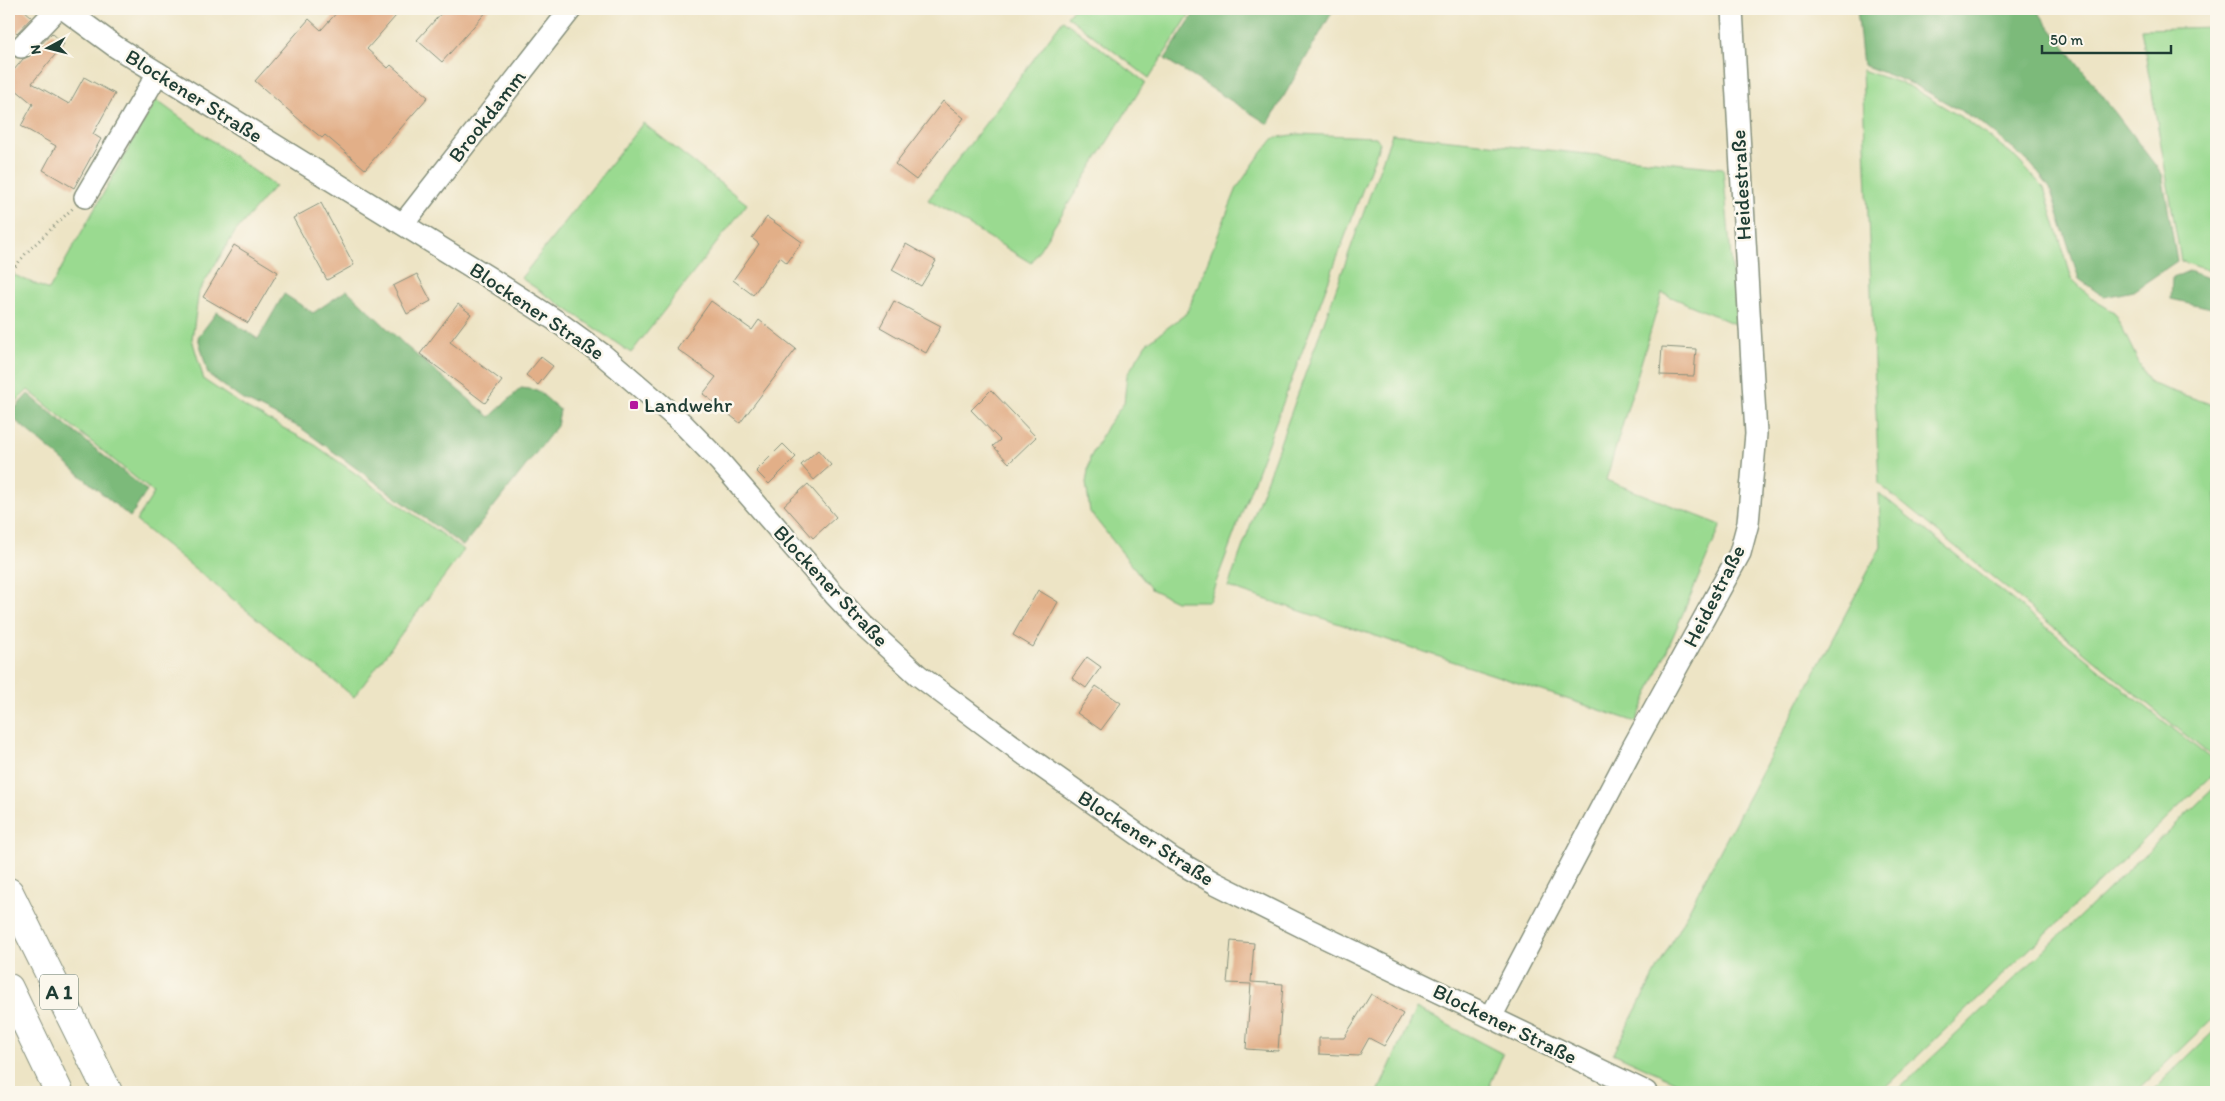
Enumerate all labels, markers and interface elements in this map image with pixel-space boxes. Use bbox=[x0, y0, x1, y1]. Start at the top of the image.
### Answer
north arrow bbox=[22, 22, 72, 72]
scale bar bbox=[2042, 22, 2171, 54]
text: 50 m bbox=[2050, 31, 2083, 49]
street label: Blockener Straße bbox=[121, 43, 268, 148]
text: N bbox=[27, 44, 45, 55]
street label: Brookdamm bbox=[443, 64, 531, 167]
street label: Heidestraße bbox=[1725, 129, 1756, 241]
street label: Blockener Straße bbox=[465, 256, 609, 365]
place label: Landwehr bbox=[644, 392, 732, 417]
marker: Landwehr bbox=[628, 399, 640, 411]
street label: Blockener Straße bbox=[769, 520, 894, 652]
street label: Heidestraße bbox=[1677, 541, 1750, 651]
street label: Blockener Straße bbox=[1074, 784, 1219, 891]
road number: A 1 bbox=[40, 974, 78, 1010]
street label: Blockener Straße bbox=[1429, 978, 1581, 1069]

